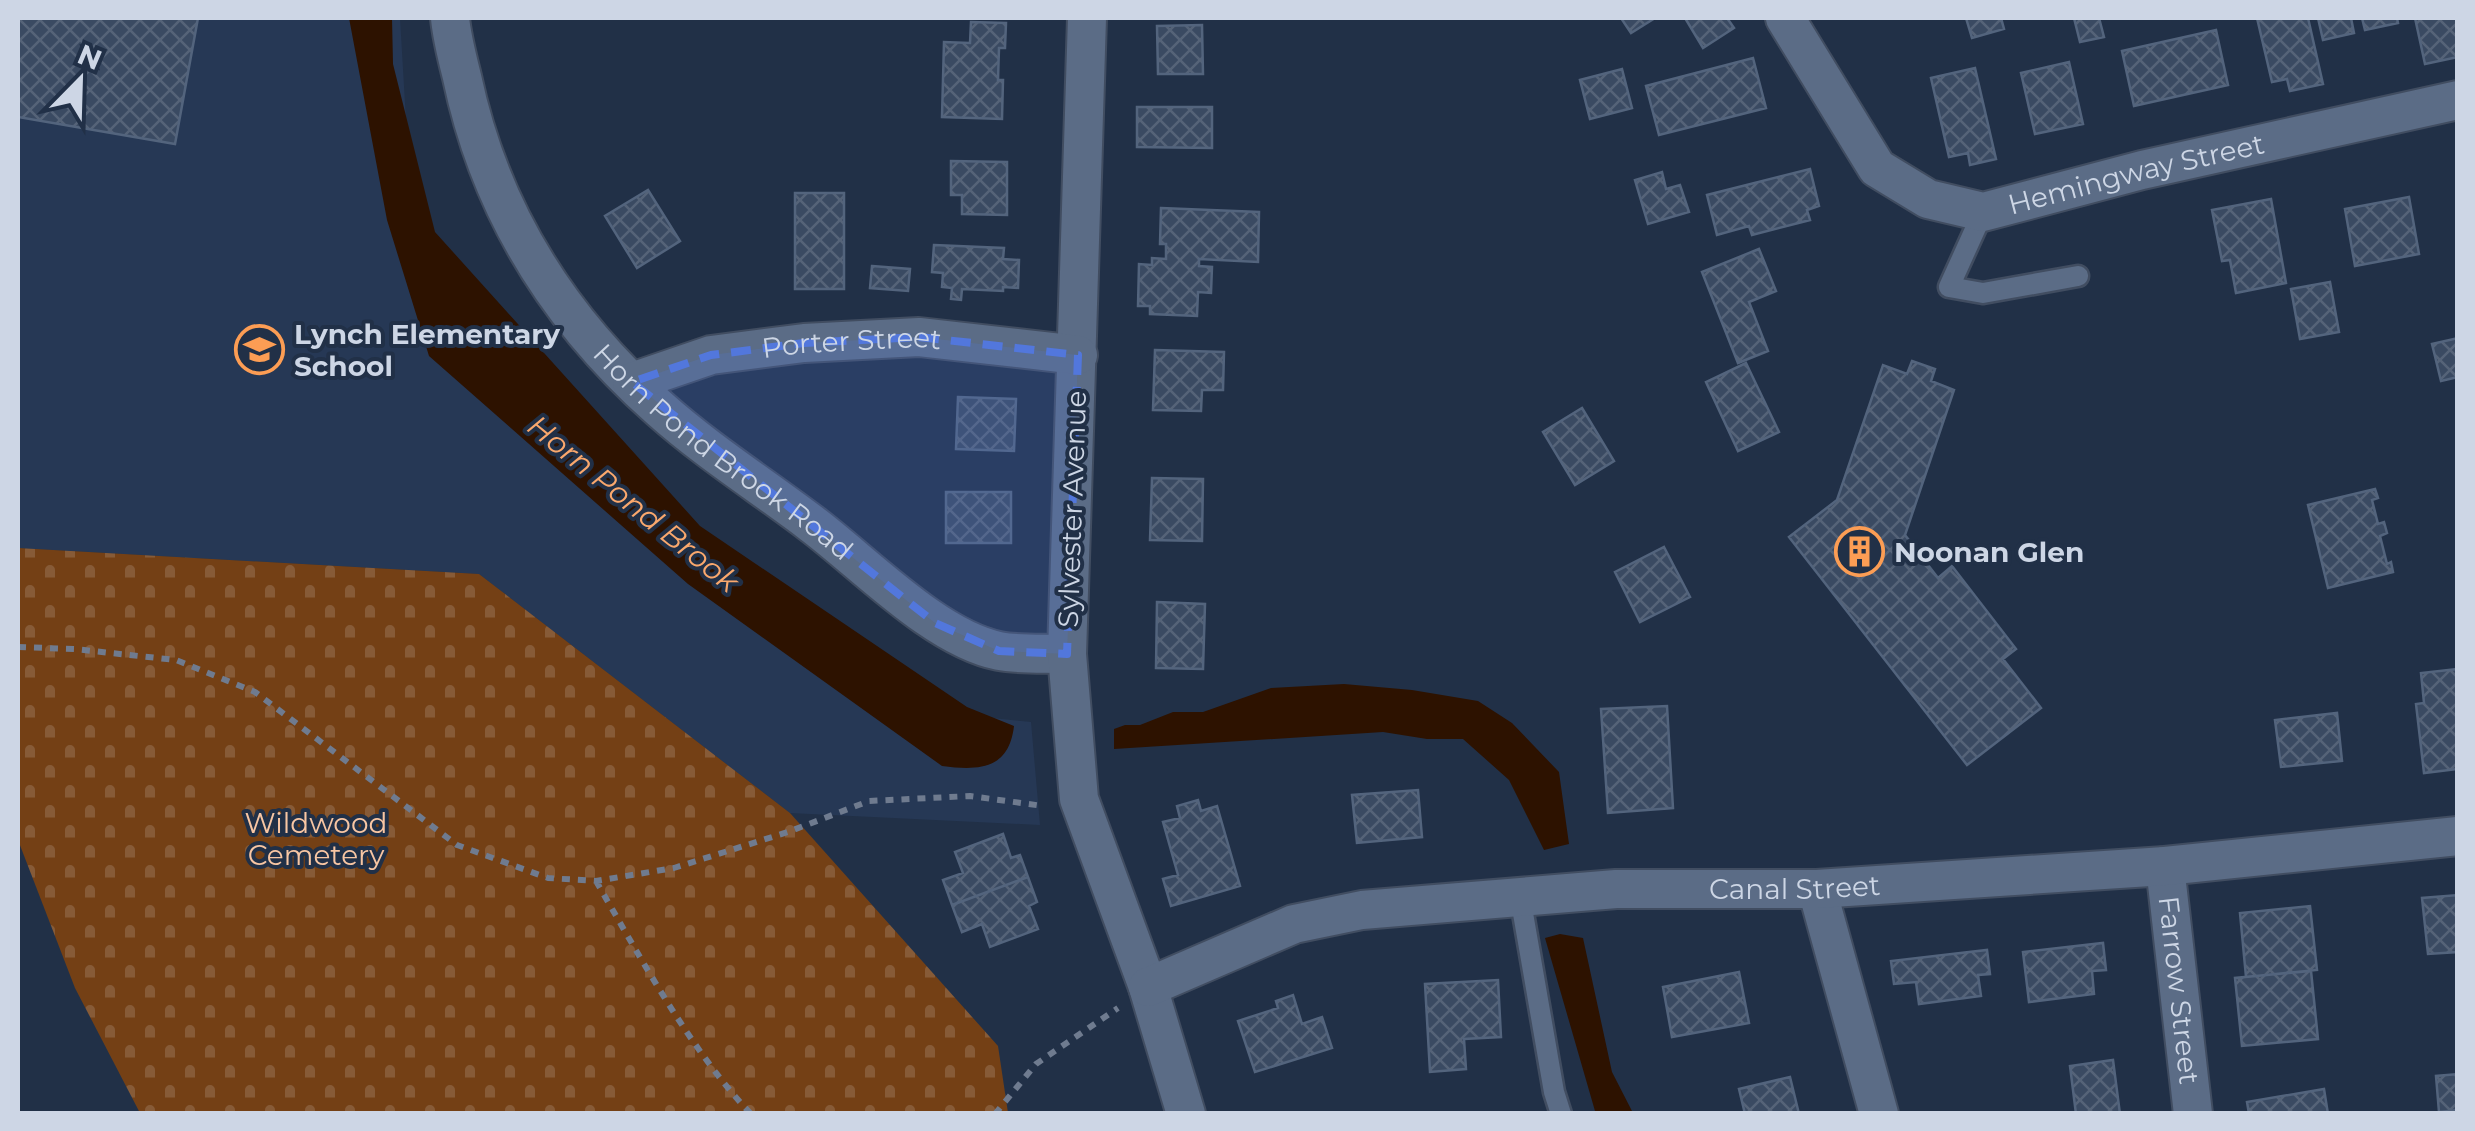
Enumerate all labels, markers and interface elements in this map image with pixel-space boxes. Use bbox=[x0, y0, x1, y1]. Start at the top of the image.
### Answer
north arrow bbox=[30, 30, 130, 130]
text: N bbox=[73, 37, 107, 77]
street label: Hemingway Street bbox=[2004, 126, 2267, 222]
place label: Lynch Elementary School bbox=[294, 317, 560, 383]
street label: Porter Street bbox=[760, 319, 943, 365]
school or university icon: Lynch Elementary School bbox=[233, 324, 285, 376]
street label: Horn Pond Brook Road bbox=[588, 335, 862, 565]
street label: Sylvester Avenue bbox=[1051, 390, 1093, 628]
water label: Horn Pond Brook bbox=[520, 408, 746, 600]
building icon: Noonan Glen bbox=[1833, 526, 1885, 578]
place label: Noonan Glen bbox=[1894, 535, 2084, 569]
park label: Wildwood Cemetery bbox=[245, 806, 387, 872]
street label: Canal Street bbox=[1709, 868, 1881, 906]
street label: Farrow Street bbox=[2152, 894, 2207, 1086]

